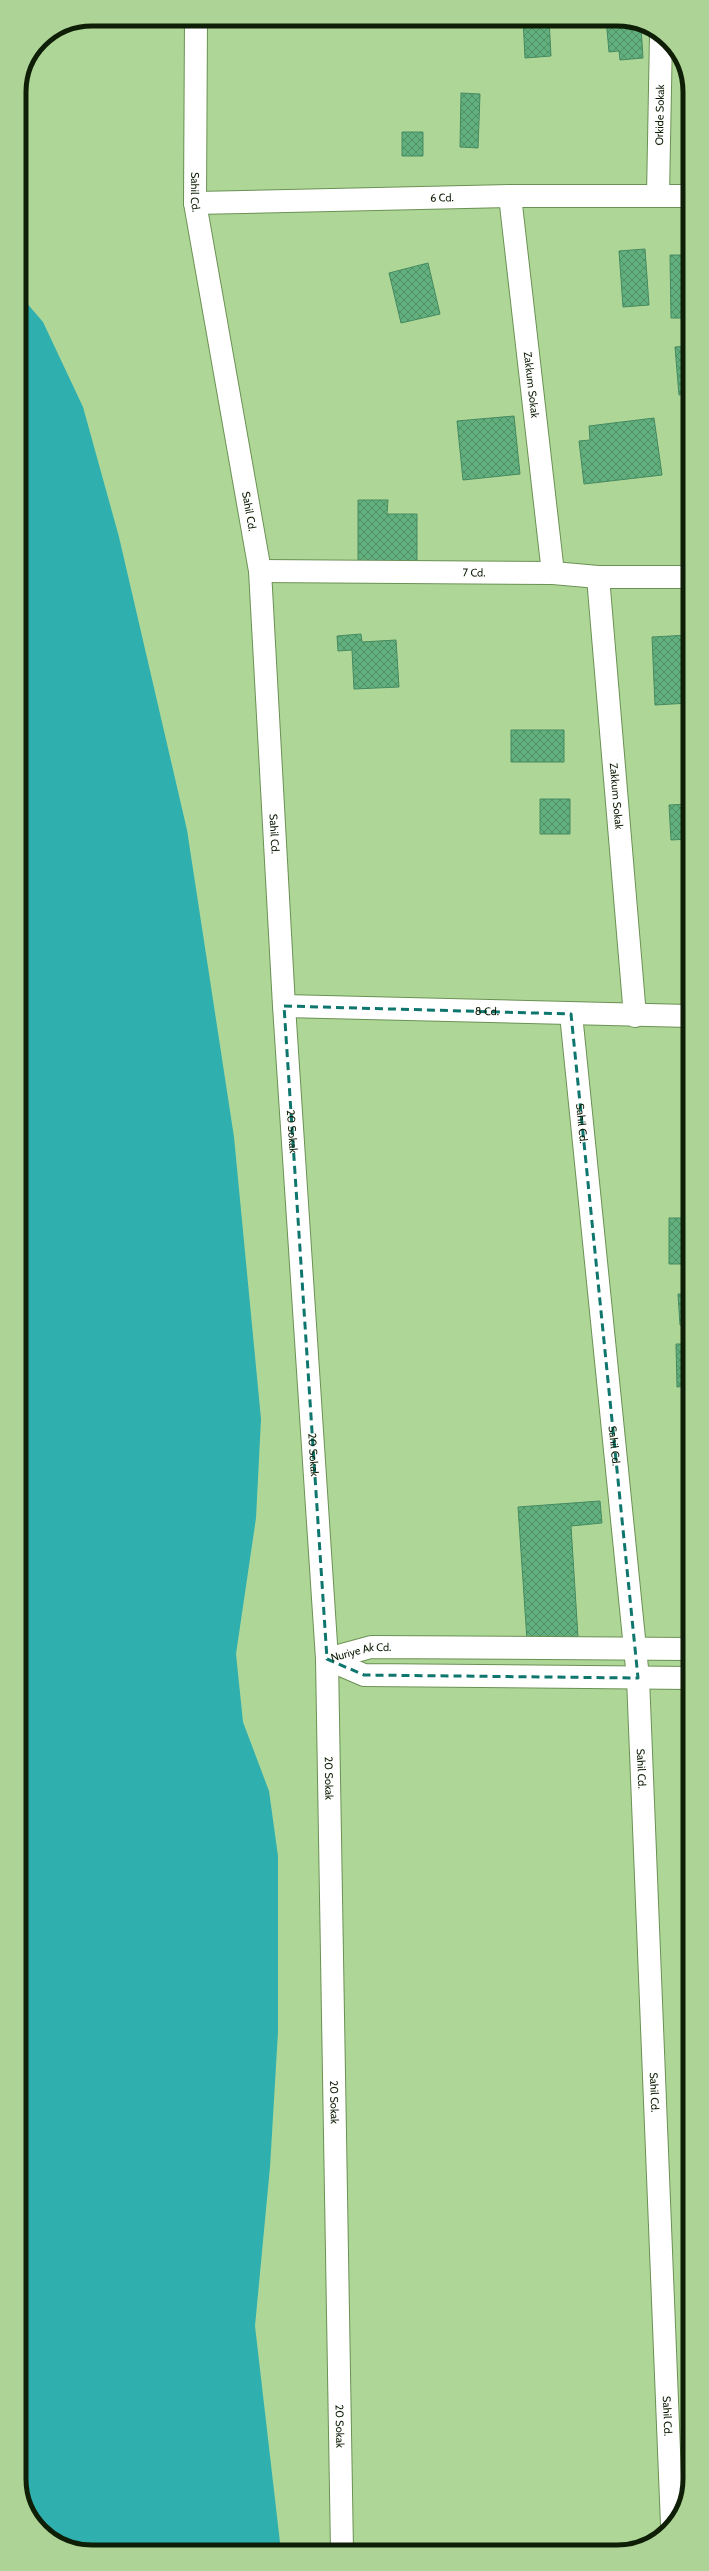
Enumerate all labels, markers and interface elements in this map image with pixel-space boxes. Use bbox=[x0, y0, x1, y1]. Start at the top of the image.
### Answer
street label: Orkide Sokak bbox=[652, 84, 667, 146]
street label: Sahil Cd. bbox=[188, 172, 203, 213]
street label: 6 Cd. bbox=[430, 190, 454, 205]
street label: Zakkum Sokak bbox=[521, 351, 542, 419]
street label: Sahil Cd. bbox=[239, 490, 260, 532]
street label: 7 Cd. bbox=[462, 565, 486, 580]
street label: Zakkum Sokak bbox=[607, 762, 626, 830]
street label: Sahil Cd. bbox=[266, 813, 283, 854]
street label: 8 Cd. bbox=[475, 1004, 499, 1018]
street label: Sahil Cd. bbox=[573, 1103, 591, 1144]
street label: 20 Sokak bbox=[284, 1109, 301, 1154]
street label: Sahil Cd. bbox=[606, 1425, 624, 1466]
street label: 20 Sokak bbox=[305, 1432, 322, 1477]
street label: Nuriye Ak Cd. bbox=[329, 1640, 391, 1665]
street label: Sahil Cd. bbox=[634, 1748, 649, 1789]
street label: 20 Sokak bbox=[322, 1756, 336, 1800]
street label: Sahil Cd. bbox=[647, 2072, 662, 2113]
street label: 20 Sokak bbox=[327, 2080, 342, 2124]
street label: Sahil Cd. bbox=[660, 2396, 675, 2436]
street label: 20 Sokak bbox=[333, 2404, 347, 2448]

